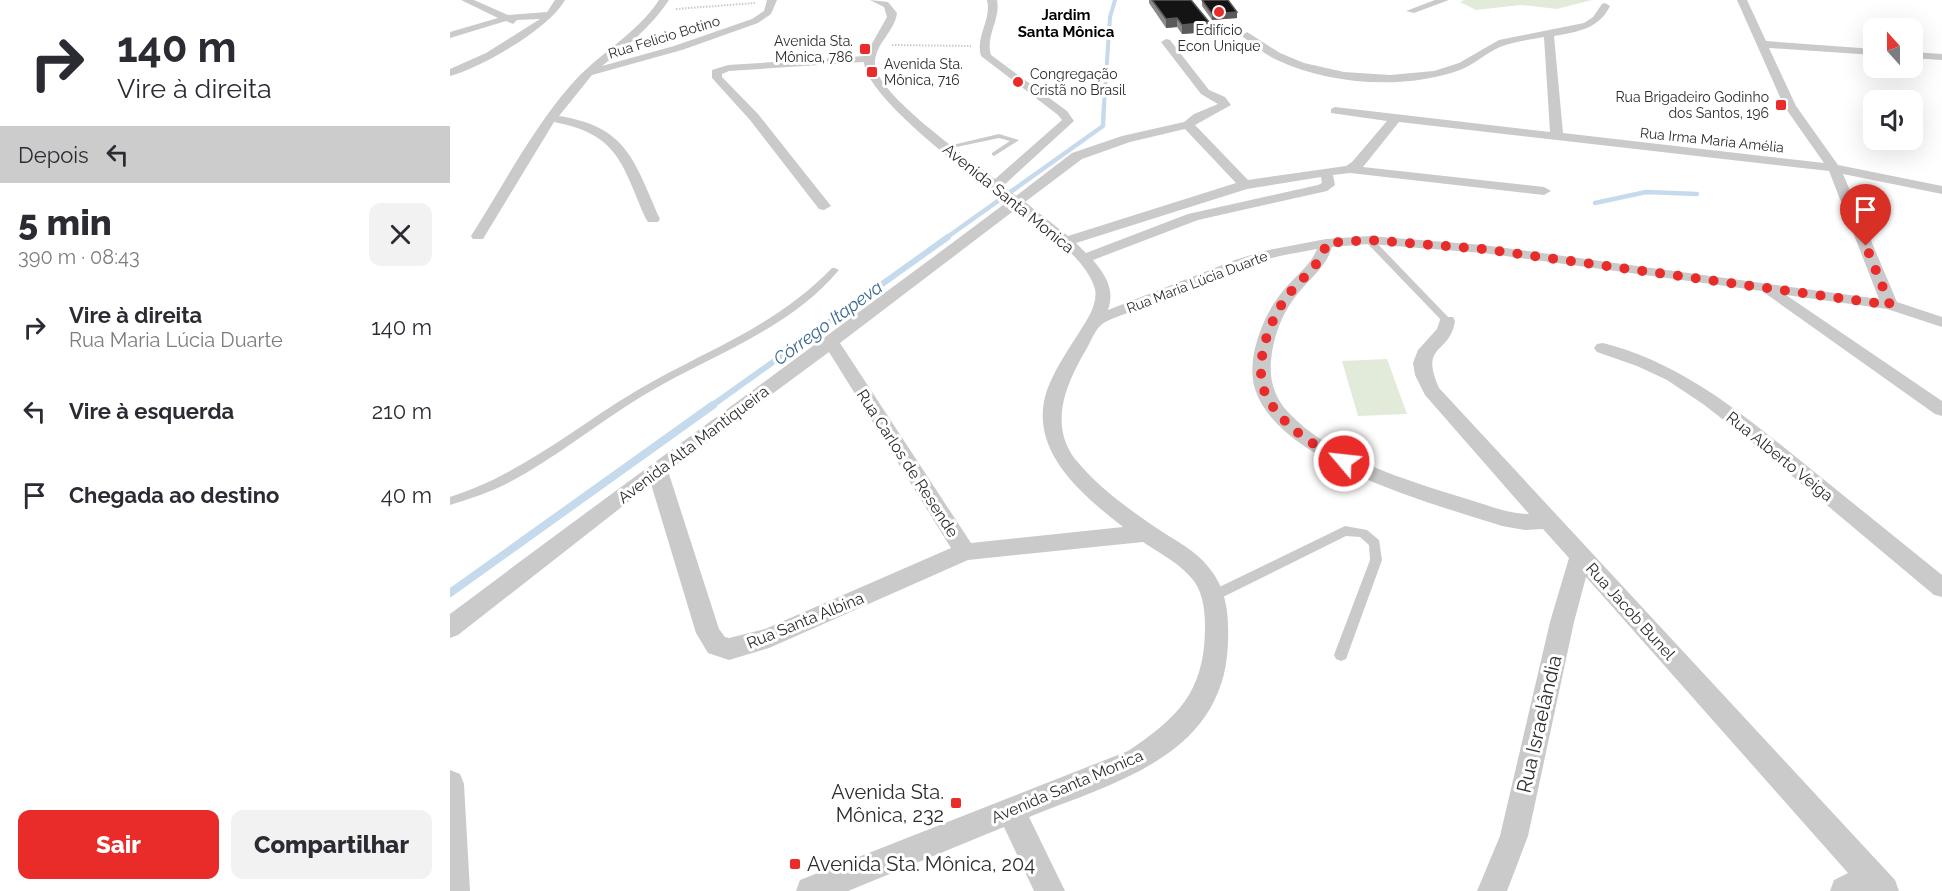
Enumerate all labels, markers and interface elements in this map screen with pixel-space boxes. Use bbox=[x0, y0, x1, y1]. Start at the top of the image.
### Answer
marker: Edifício Econ Unique bbox=[1212, 5, 1226, 19]
district label: Jardim Santa Mônica bbox=[1018, 6, 1115, 41]
street label: Rua Felicio Botino bbox=[606, 12, 722, 62]
north arrow bbox=[1863, 18, 1923, 78]
map controls bbox=[1863, 18, 1923, 150]
place label: Edifício Econ Unique bbox=[1178, 22, 1260, 54]
text: 140 m bbox=[117, 23, 237, 72]
icon: right bbox=[18, 24, 96, 102]
place label: Avenida Sta. Mônica, 786 bbox=[774, 33, 853, 65]
marker: Avenida Sta. Mônica, 786 bbox=[858, 42, 872, 56]
place label: Avenida Sta. Mônica, 716 bbox=[884, 56, 963, 88]
marker: Avenida Sta. Mônica, 716 bbox=[865, 65, 879, 79]
place label: Congregação Cristã no Brasil bbox=[1030, 66, 1126, 98]
text: Vire à direita bbox=[117, 73, 272, 104]
marker: Congregação Cristã no Brasil bbox=[1011, 75, 1025, 89]
place label: Rua Brigadeiro Godinho dos Santos, 196 bbox=[1616, 89, 1769, 121]
button: sound bbox=[1863, 90, 1923, 150]
marker: Rua Brigadeiro Godinho dos Santos, 196 bbox=[1774, 98, 1788, 112]
street label: Rua Irma Maria Amélia bbox=[1639, 124, 1785, 156]
icon: left bbox=[101, 138, 134, 171]
street label: Avenida Santa Monica bbox=[939, 140, 1078, 257]
text: Depois bbox=[18, 142, 89, 168]
pin bbox=[1840, 184, 1891, 246]
icon: arrive bbox=[1849, 193, 1882, 226]
text: 5 min bbox=[18, 201, 112, 243]
button: close bbox=[369, 203, 432, 266]
text: 390 m · 08:43 bbox=[18, 245, 140, 269]
street label: Rua Maria Lúcia Duarte bbox=[1124, 248, 1270, 316]
water label: Córrego Itapeva bbox=[769, 276, 886, 369]
text: Vire à direita bbox=[69, 302, 202, 328]
icon: right bbox=[18, 311, 51, 344]
text: 140 m bbox=[371, 314, 432, 340]
text: Rua Maria Lúcia Duarte bbox=[69, 328, 283, 352]
street label: Avenida Alta Mantiqueira bbox=[614, 382, 772, 507]
street label: Rua Carlos de Resende bbox=[853, 386, 963, 541]
icon: left bbox=[18, 395, 51, 428]
text: Vire à esquerda bbox=[69, 398, 234, 424]
text: 210 m bbox=[372, 398, 432, 424]
street label: Rua Alberto Veiga bbox=[1723, 408, 1837, 505]
position arrow bbox=[1312, 429, 1376, 493]
icon: arrive bbox=[18, 479, 51, 512]
text: Chegada ao destino bbox=[69, 482, 279, 508]
text: 40 m bbox=[381, 482, 432, 508]
street label: Rua Jacob Bunel bbox=[1582, 559, 1680, 664]
street label: Rua Santa Albina bbox=[744, 588, 866, 653]
street label: Rua Israelândia bbox=[1511, 653, 1567, 795]
street label: Avenida Santa Monica bbox=[988, 746, 1146, 827]
place label: Avenida Sta. Mônica, 232 bbox=[831, 780, 944, 827]
marker: Avenida Sta. Mônica, 232 bbox=[949, 796, 963, 810]
button: Sair bbox=[18, 810, 219, 879]
button: Compartilhar bbox=[231, 810, 432, 879]
place label: Avenida Sta. Mônica, 204 bbox=[807, 852, 1035, 876]
marker: Avenida Sta. Mônica, 204 bbox=[788, 857, 802, 871]

